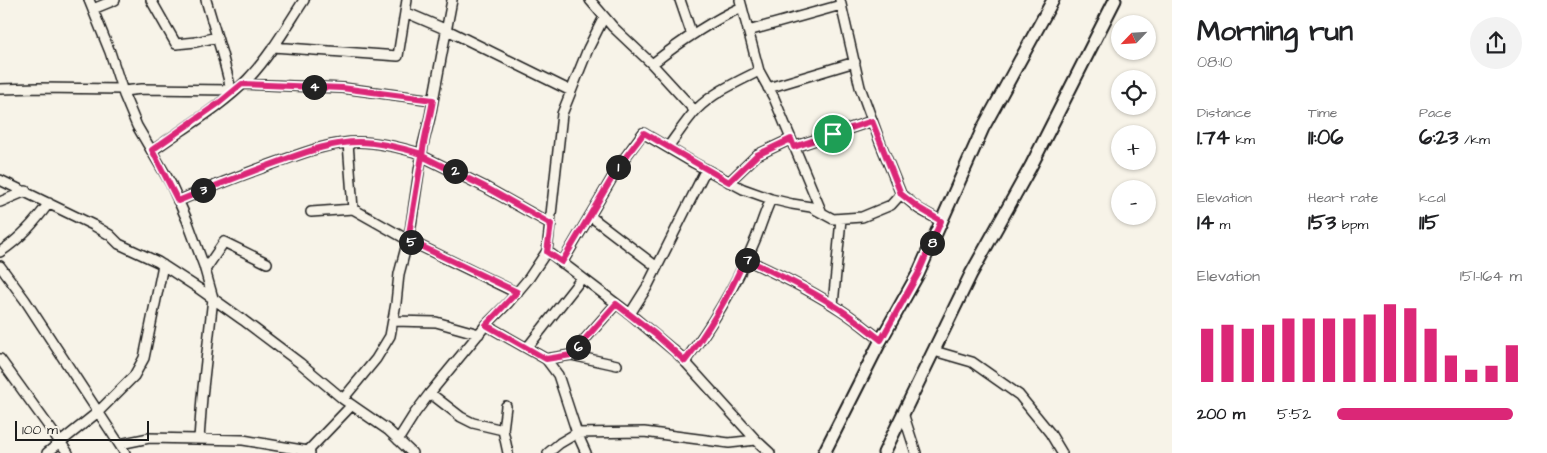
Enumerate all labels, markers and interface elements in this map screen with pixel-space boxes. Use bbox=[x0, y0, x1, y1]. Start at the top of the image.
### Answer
text: Morning run bbox=[1197, 12, 1353, 51]
north arrow bbox=[1111, 15, 1156, 60]
map controls bbox=[1111, 15, 1156, 225]
button: share bbox=[1470, 17, 1522, 69]
text: 08:10 bbox=[1197, 51, 1232, 73]
button: locate bbox=[1111, 70, 1156, 115]
pin: 4 bbox=[302, 74, 326, 100]
text: 4 bbox=[310, 77, 319, 97]
text: Distance bbox=[1197, 103, 1251, 123]
text: Time bbox=[1308, 103, 1337, 123]
text: Pace bbox=[1419, 103, 1451, 123]
pin bbox=[812, 113, 854, 155]
icon: arrive bbox=[819, 120, 847, 148]
text: 1.74 bbox=[1197, 123, 1230, 152]
text: 11:06 bbox=[1308, 123, 1343, 152]
text: 6:23 bbox=[1419, 123, 1458, 152]
button: + bbox=[1111, 125, 1156, 170]
text: km bbox=[1230, 130, 1255, 150]
text: /km bbox=[1458, 130, 1490, 150]
pin: 1 bbox=[606, 154, 630, 180]
text: 1 bbox=[618, 157, 619, 177]
pin: 2 bbox=[442, 158, 468, 184]
text: 2 bbox=[451, 161, 460, 181]
pin: 3 bbox=[190, 178, 216, 202]
text: 3 bbox=[200, 180, 207, 200]
button: − bbox=[1111, 180, 1156, 225]
text: Elevation bbox=[1197, 188, 1252, 208]
text: Heart rate bbox=[1308, 188, 1378, 208]
text: kcal bbox=[1419, 188, 1446, 208]
text: 14 bbox=[1197, 208, 1214, 237]
text: 153 bbox=[1308, 208, 1336, 237]
text: 115 bbox=[1419, 208, 1439, 237]
text: m bbox=[1214, 215, 1231, 235]
text: bpm bbox=[1336, 215, 1368, 235]
pin: 5 bbox=[398, 230, 424, 254]
pin: 8 bbox=[920, 230, 944, 256]
text: 5 bbox=[407, 232, 416, 252]
text: 8 bbox=[928, 233, 937, 253]
pin: 7 bbox=[734, 248, 760, 272]
text: 7 bbox=[743, 250, 752, 270]
text: Elevation bbox=[1197, 265, 1260, 287]
text: 151–164 m bbox=[1460, 265, 1522, 287]
pin: 6 bbox=[566, 334, 590, 360]
text: 6 bbox=[574, 337, 583, 357]
text: 200 m bbox=[1197, 403, 1245, 425]
text: 5:52 bbox=[1277, 403, 1311, 425]
scale bar bbox=[15, 418, 149, 441]
text: 100 m bbox=[22, 420, 58, 440]

